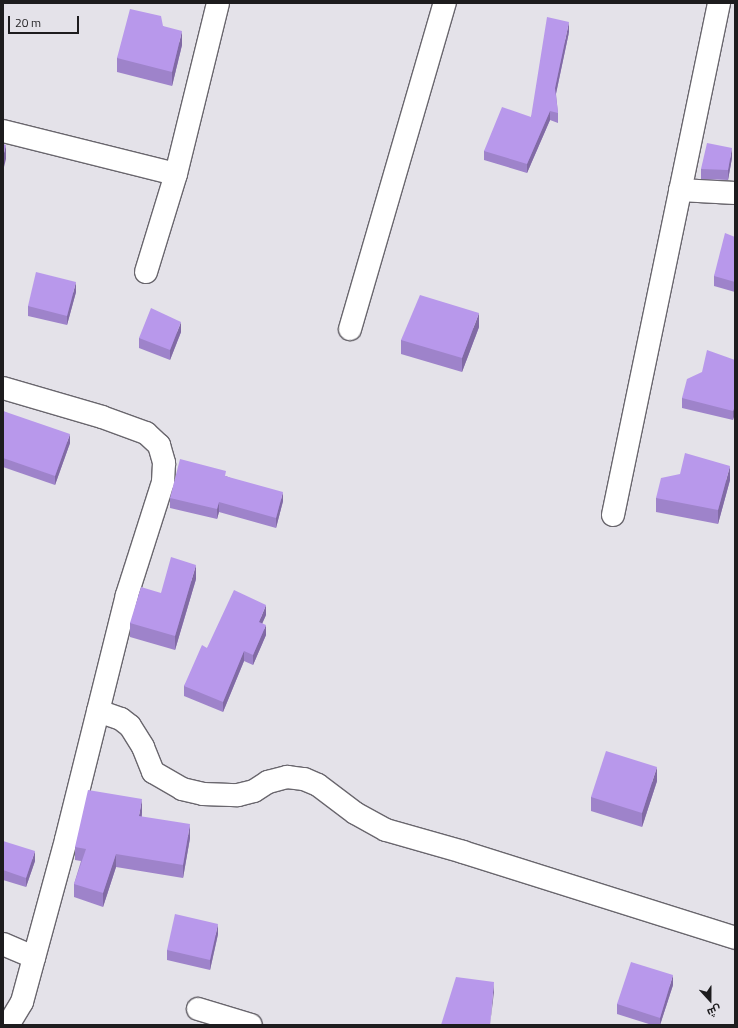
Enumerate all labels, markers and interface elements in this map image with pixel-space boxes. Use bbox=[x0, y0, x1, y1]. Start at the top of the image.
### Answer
scale bar bbox=[10, 8, 81, 34]
text: 20 m bbox=[15, 13, 41, 32]
north arrow bbox=[690, 980, 730, 1020]
text: ش bbox=[705, 1001, 724, 1021]

